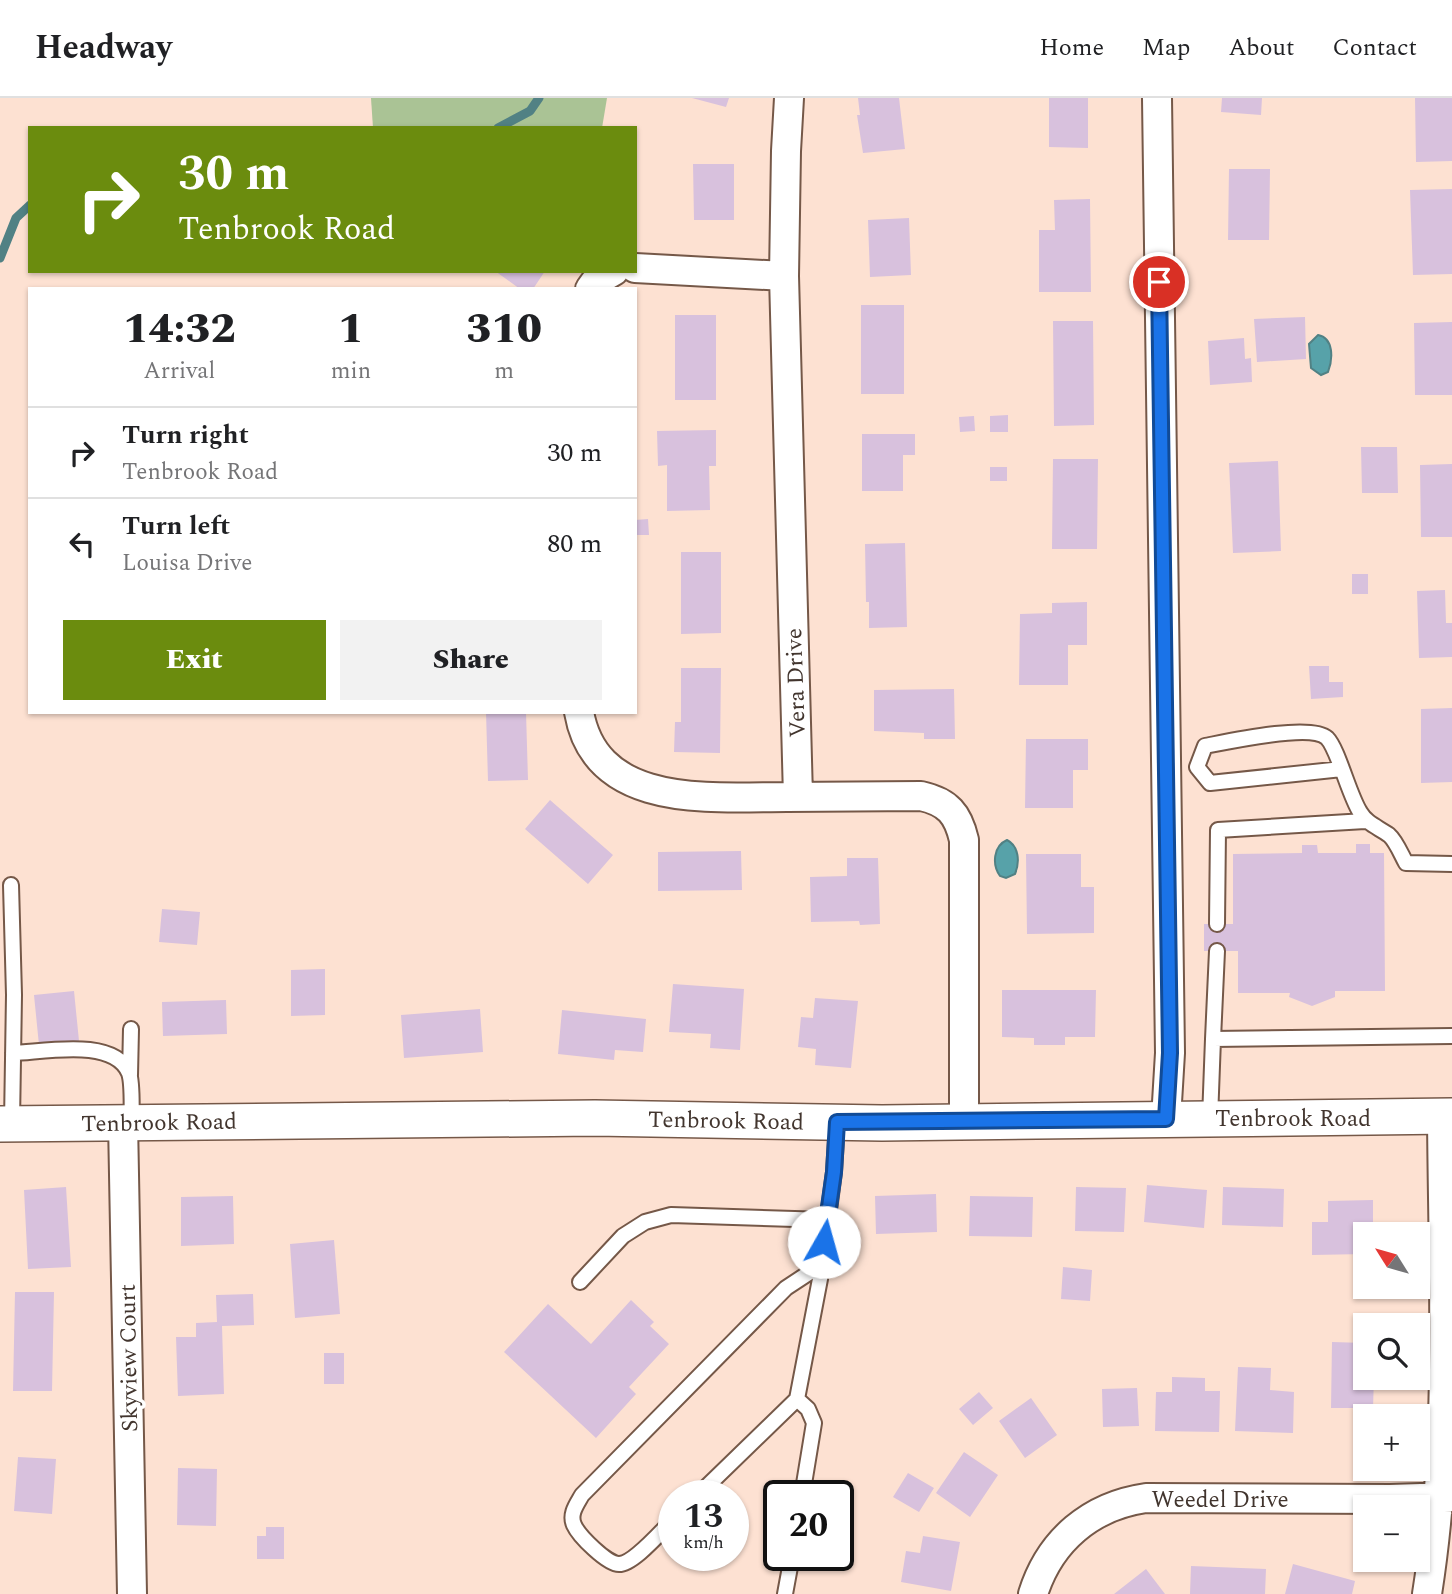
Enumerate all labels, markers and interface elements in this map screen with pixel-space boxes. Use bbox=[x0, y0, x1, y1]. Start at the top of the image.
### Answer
text: Headway bbox=[35, 23, 172, 73]
text: Home bbox=[1039, 30, 1104, 66]
text: Map bbox=[1142, 30, 1190, 66]
text: About bbox=[1228, 30, 1294, 66]
text: Contact bbox=[1332, 30, 1417, 66]
text: 30 m bbox=[178, 137, 289, 212]
icon: right bbox=[63, 154, 154, 245]
text: Tenbrook Road bbox=[178, 205, 395, 254]
pin bbox=[1129, 252, 1189, 312]
icon: arrive bbox=[1140, 263, 1178, 301]
text: 14:32 bbox=[123, 298, 236, 361]
text: 1 bbox=[338, 298, 364, 361]
text: 310 bbox=[466, 298, 542, 361]
text: Arrival bbox=[144, 354, 215, 389]
text: min bbox=[331, 354, 371, 389]
text: m bbox=[494, 354, 514, 389]
text: Turn right bbox=[122, 415, 249, 455]
text: 30 m bbox=[547, 433, 602, 473]
icon: right bbox=[63, 434, 101, 472]
text: Tenbrook Road bbox=[122, 455, 278, 490]
text: Turn left bbox=[122, 506, 230, 546]
text: 80 m bbox=[547, 524, 602, 564]
icon: left bbox=[63, 525, 101, 563]
text: Louisa Drive bbox=[122, 546, 252, 581]
button: Exit bbox=[63, 620, 326, 700]
button: Share bbox=[340, 620, 602, 700]
street label: Vera Drive bbox=[777, 628, 816, 738]
street label: Tenbrook Road bbox=[1215, 1102, 1371, 1137]
street label: Tenbrook Road bbox=[648, 1103, 804, 1140]
street label: Tenbrook Road bbox=[81, 1105, 237, 1142]
position arrow bbox=[787, 1205, 861, 1279]
north arrow bbox=[1353, 1222, 1430, 1298]
map controls bbox=[1353, 1222, 1430, 1572]
street label: Skyview Court bbox=[111, 1284, 148, 1432]
button: search bbox=[1353, 1313, 1430, 1390]
button: + bbox=[1353, 1404, 1430, 1481]
speed limit sign: 20 bbox=[763, 1480, 854, 1571]
street label: Weedel Drive bbox=[1151, 1483, 1289, 1518]
text: 13 bbox=[684, 1490, 723, 1543]
button: − bbox=[1353, 1495, 1430, 1572]
text: km/h bbox=[683, 1529, 724, 1556]

